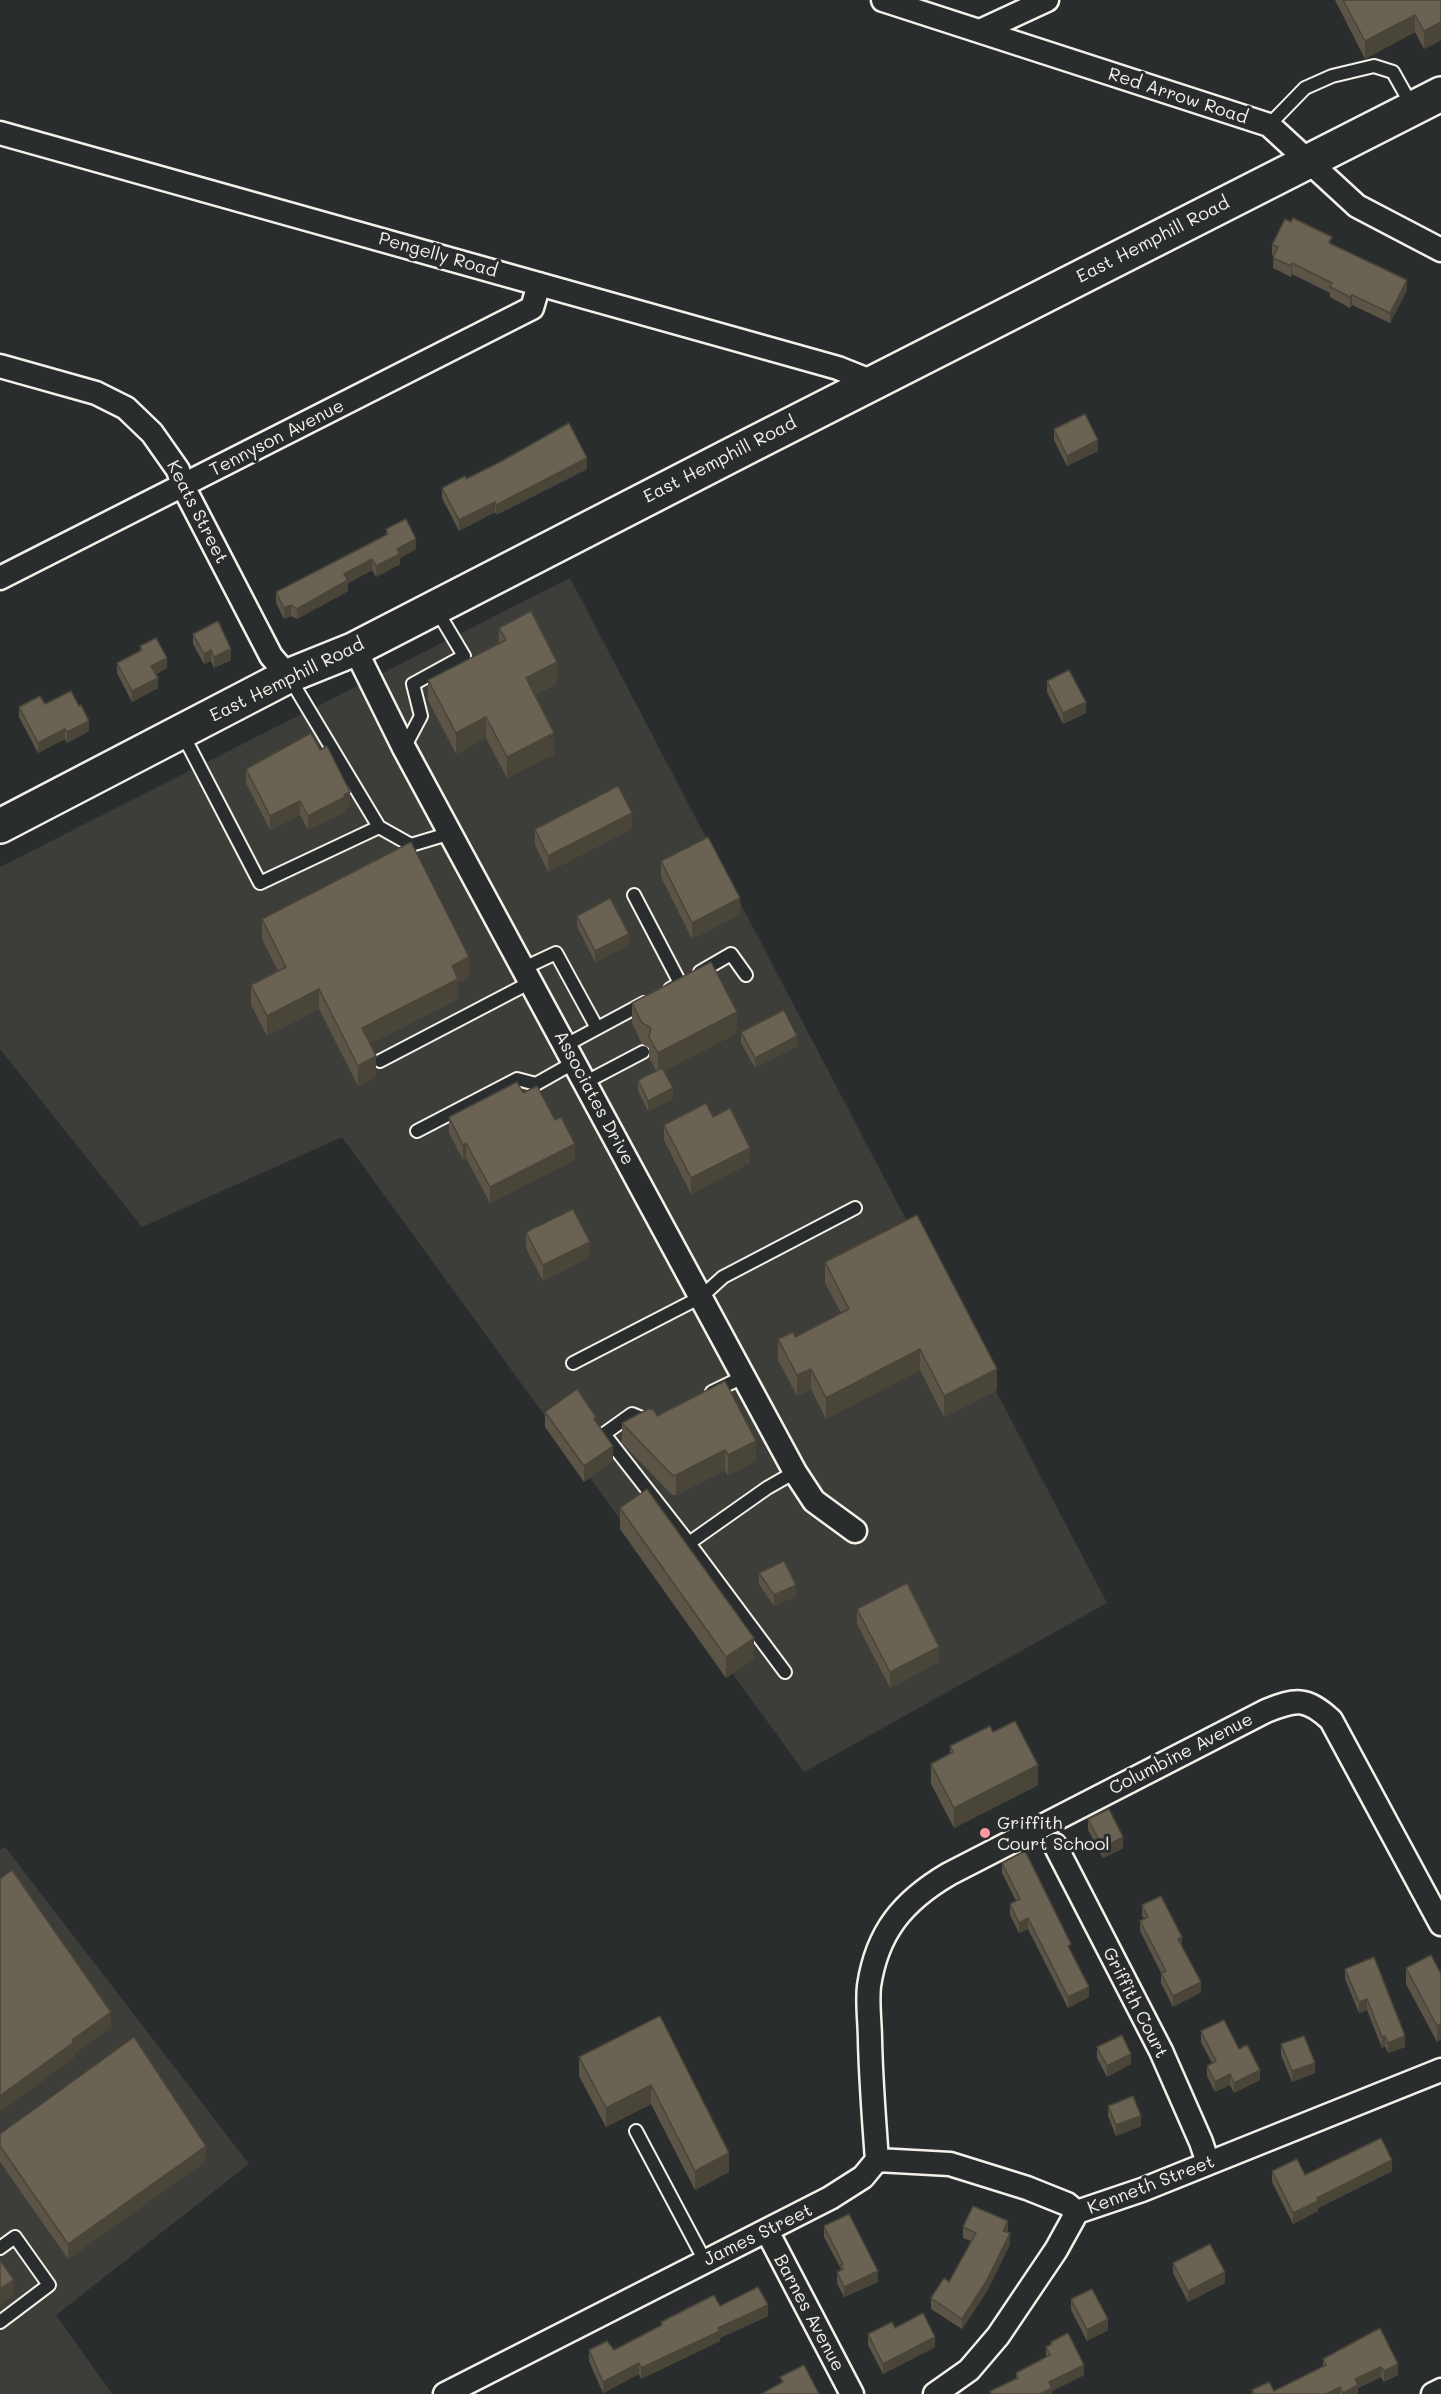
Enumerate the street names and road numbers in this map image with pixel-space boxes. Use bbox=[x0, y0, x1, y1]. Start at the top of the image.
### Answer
street label: Red Arrow Road bbox=[1105, 63, 1251, 129]
street label: East Hemphill Road bbox=[1073, 192, 1233, 288]
street label: Pengelly Road bbox=[376, 228, 500, 282]
street label: Tennyson Avenue bbox=[206, 395, 348, 481]
street label: East Hemphill Road bbox=[640, 412, 800, 508]
street label: Keats Street bbox=[162, 457, 232, 567]
street label: East Hemphill Road bbox=[206, 633, 368, 727]
street label: Associates Drive bbox=[549, 1027, 639, 1169]
street label: Columbine Avenue bbox=[1106, 1708, 1256, 1800]
street label: Griffith Court bbox=[1098, 1944, 1172, 2062]
street label: Kenneth Street bbox=[1084, 2151, 1218, 2219]
street label: James Street bbox=[700, 2199, 816, 2271]
street label: Barnes Avenue bbox=[769, 2251, 849, 2375]

